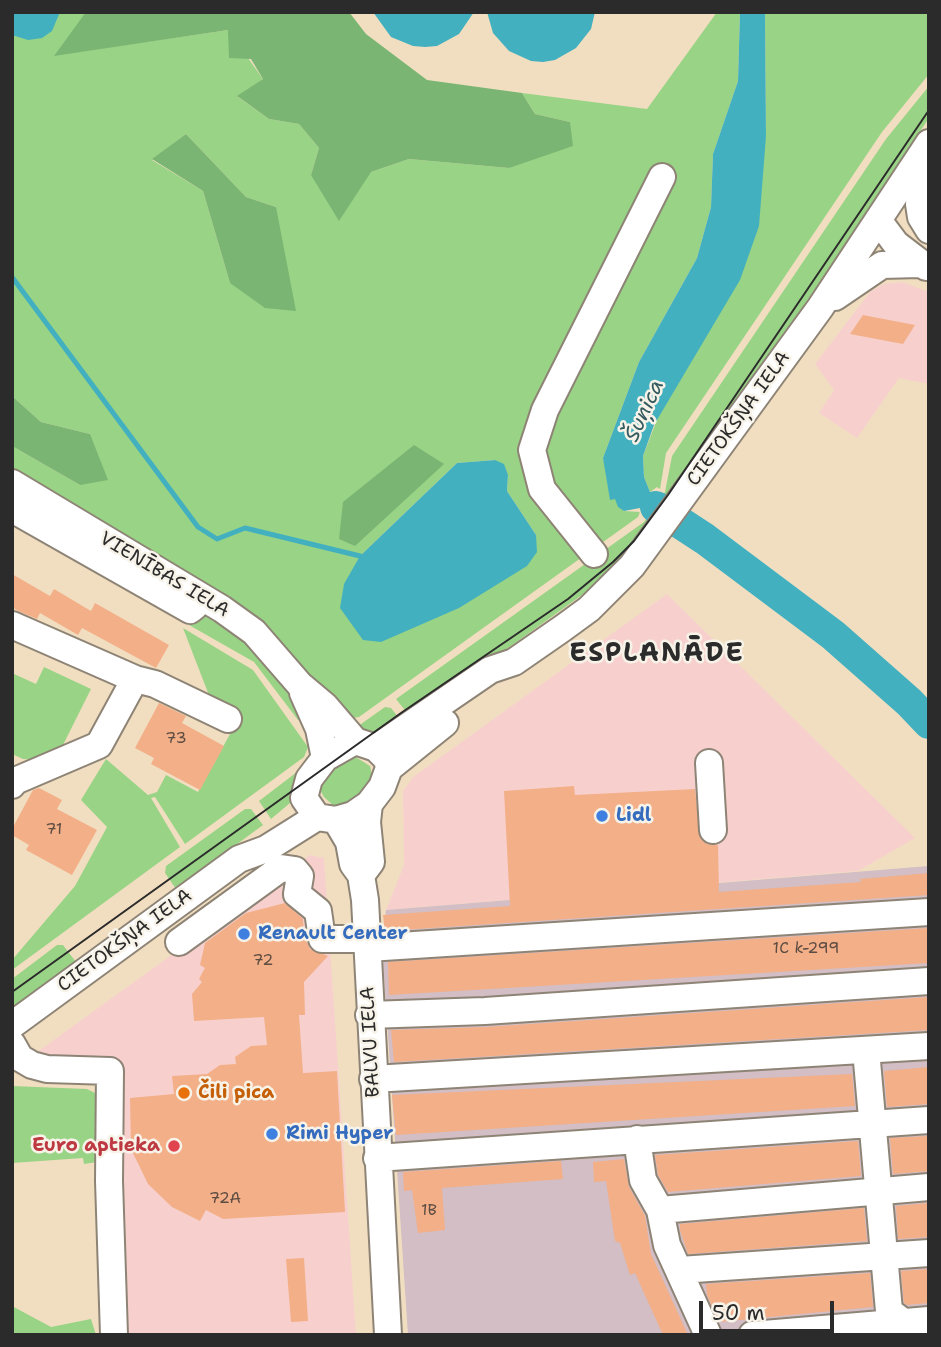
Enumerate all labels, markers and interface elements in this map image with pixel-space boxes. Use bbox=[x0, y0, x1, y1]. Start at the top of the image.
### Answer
street label: CIETOKŠŅA IELA bbox=[683, 347, 795, 491]
water label: Šuņica bbox=[620, 376, 670, 446]
street label: VIENĪBAS IELA bbox=[95, 527, 233, 623]
district label: ESPLANĀDE bbox=[570, 638, 744, 670]
house number: 73 bbox=[165, 729, 187, 749]
place label: Lidl bbox=[616, 805, 651, 827]
marker: Lidl bbox=[594, 808, 610, 824]
house number: 71 bbox=[45, 820, 63, 840]
street label: CIETOKŠŅA IELA bbox=[53, 885, 197, 997]
place label: Renault Center bbox=[258, 923, 408, 945]
marker: Renault Center bbox=[236, 926, 252, 942]
house number: 1C k-299 bbox=[773, 939, 839, 959]
house number: 72 bbox=[252, 951, 274, 971]
street label: BALVU IELA bbox=[357, 986, 385, 1098]
place label: Čili pica bbox=[198, 1082, 274, 1104]
marker: Čili pica bbox=[176, 1085, 192, 1101]
place label: Rimi Hyper bbox=[286, 1123, 393, 1145]
marker: Rimi Hyper bbox=[264, 1126, 280, 1142]
place label: Euro aptieka bbox=[32, 1135, 160, 1157]
marker: Euro aptieka bbox=[166, 1138, 182, 1154]
house number: 72A bbox=[209, 1189, 241, 1209]
house number: 1B bbox=[421, 1201, 437, 1221]
scale bar bbox=[703, 1288, 838, 1332]
text: 50 m bbox=[712, 1299, 765, 1327]

